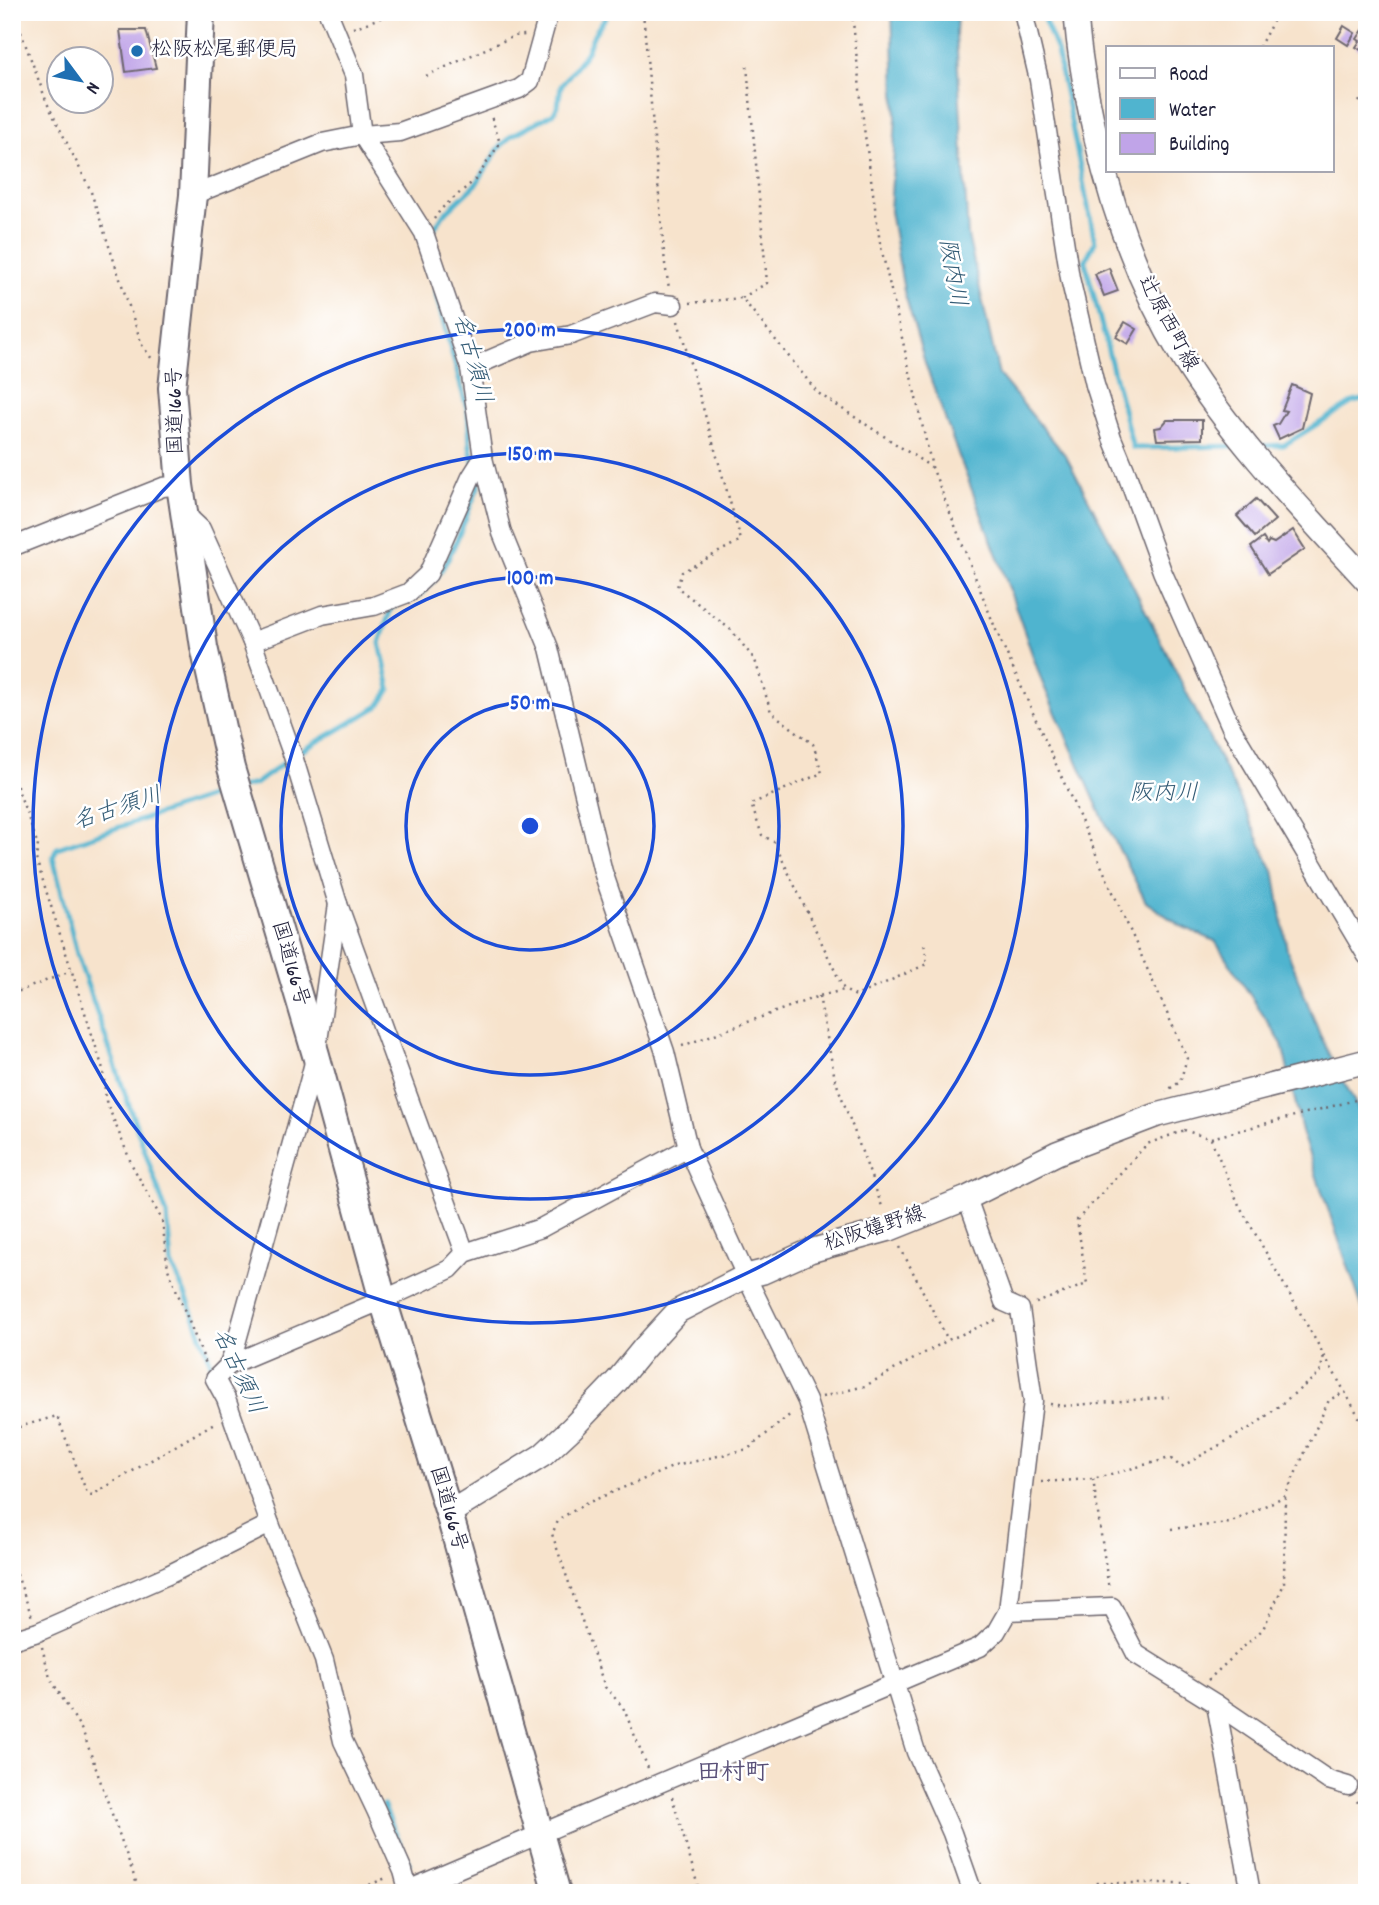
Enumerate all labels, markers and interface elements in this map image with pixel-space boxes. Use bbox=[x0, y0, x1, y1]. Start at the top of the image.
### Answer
place label: 松阪松尾郵便局 bbox=[151, 36, 298, 66]
marker: 松阪松尾郵便局 bbox=[129, 43, 145, 59]
north arrow bbox=[46, 46, 116, 116]
legend bbox=[1106, 46, 1334, 172]
text: Road bbox=[1169, 61, 1208, 91]
text: N bbox=[78, 76, 105, 98]
text: Water bbox=[1169, 97, 1216, 127]
text: Building bbox=[1169, 131, 1229, 161]
water label: 阪内川 bbox=[929, 236, 973, 310]
street label: 辻原西町線 bbox=[1129, 271, 1205, 377]
water label: 名古須川 bbox=[443, 310, 499, 408]
text: 200 m bbox=[504, 317, 556, 347]
street label: 国道166号 bbox=[161, 367, 193, 455]
text: 150 m bbox=[507, 441, 553, 471]
text: 100 m bbox=[507, 565, 553, 595]
text: 50 m bbox=[510, 690, 550, 720]
water label: 阪内川 bbox=[1130, 778, 1199, 811]
water label: 名古須川 bbox=[69, 780, 167, 840]
centre of rings bbox=[518, 814, 542, 838]
street label: 国道166号 bbox=[262, 917, 316, 1011]
street label: 松阪嬉野線 bbox=[820, 1200, 930, 1260]
water label: 名古須川 bbox=[203, 1323, 271, 1421]
street label: 国道166号 bbox=[420, 1462, 474, 1556]
district label: 田村町 bbox=[697, 1757, 769, 1791]

